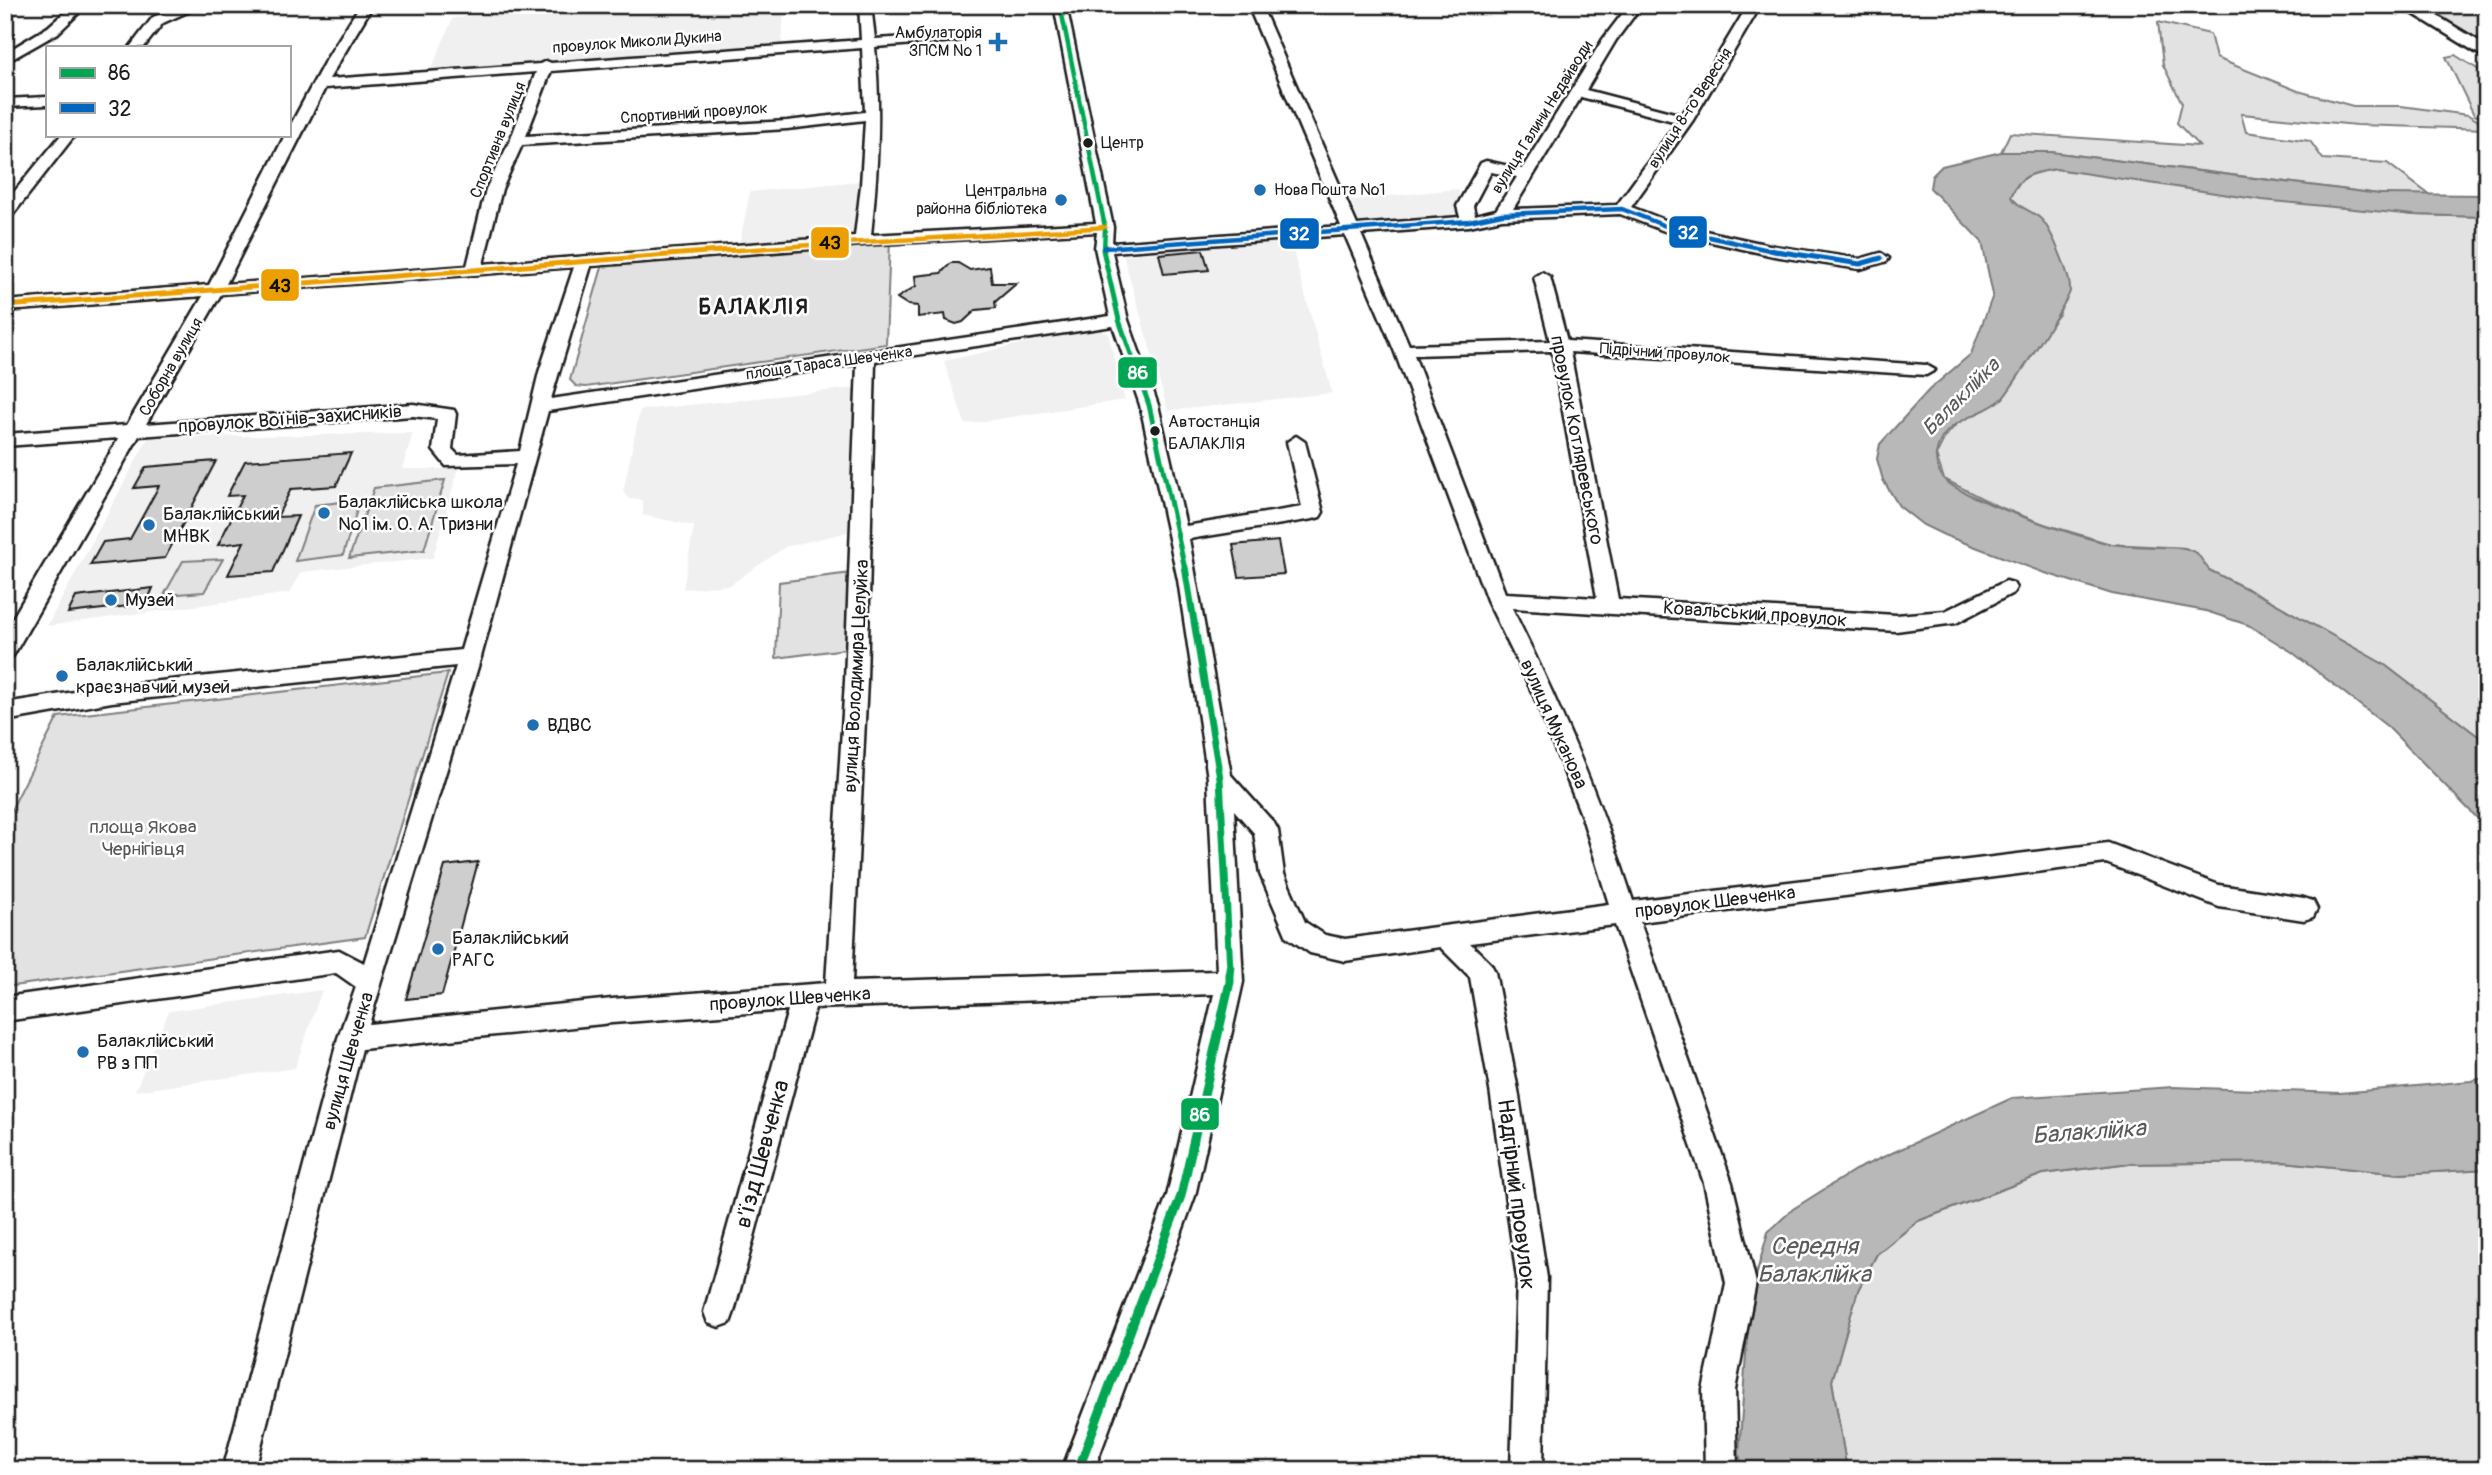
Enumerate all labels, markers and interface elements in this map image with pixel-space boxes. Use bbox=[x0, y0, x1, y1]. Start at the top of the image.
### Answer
place label: Амбулаторія ЗПСМ № 1 bbox=[895, 23, 982, 61]
street label: провулок Миколи Дукина bbox=[552, 26, 722, 58]
marker: Амбулаторія ЗПСМ № 1 bbox=[988, 32, 1008, 52]
street label: вулиця Галини Недайводи bbox=[1487, 37, 1597, 197]
street label: вулиця 8-го Вересня bbox=[1644, 44, 1736, 172]
legend bbox=[46, 46, 290, 136]
text: 86 bbox=[108, 60, 131, 87]
street label: Спортивна вулиця bbox=[466, 79, 530, 201]
text: 32 bbox=[108, 96, 131, 123]
street label: Спортивний провулок bbox=[620, 98, 768, 128]
place label: Центр bbox=[1101, 133, 1144, 153]
marker: Центр bbox=[1081, 136, 1095, 150]
place label: Нова Пошта №1 bbox=[1274, 180, 1386, 200]
place label: Центральна районна бібліотека bbox=[916, 181, 1047, 219]
marker: Нова Пошта №1 bbox=[1252, 182, 1268, 198]
marker: Центральна районна бібліотека bbox=[1053, 192, 1069, 208]
line badge: 32 bbox=[1668, 215, 1708, 249]
line badge: 32 bbox=[1279, 217, 1320, 250]
text: 32 bbox=[1677, 221, 1699, 245]
text: 32 bbox=[1288, 222, 1310, 246]
line badge: 43 bbox=[810, 226, 850, 259]
text: 43 bbox=[819, 231, 841, 255]
line badge: 43 bbox=[260, 268, 300, 302]
text: 43 bbox=[269, 274, 291, 298]
district label: БАЛАКЛІЯ bbox=[698, 294, 810, 321]
street label: Соборна вулиця bbox=[135, 314, 207, 420]
street label: провулок Котляревського bbox=[1545, 333, 1609, 547]
street label: Підрічний провулок bbox=[1599, 338, 1731, 368]
street label: площа Тараса Шевченка bbox=[745, 341, 913, 385]
water label: Балаклійка bbox=[1916, 351, 2007, 442]
line badge: 86 bbox=[1117, 356, 1158, 389]
text: 86 bbox=[1128, 361, 1148, 385]
street label: провулок Воїнів-захисників bbox=[177, 399, 403, 439]
place label: Автостанція БАЛАКЛІЯ bbox=[1168, 411, 1260, 454]
marker: Автостанція БАЛАКЛІЯ bbox=[1148, 424, 1162, 438]
place label: Балаклійська школа №1 ім. О. А. Тризни bbox=[338, 490, 503, 536]
place label: Балаклійський МНВК bbox=[163, 502, 280, 548]
marker: Балаклійська школа №1 ім. О. А. Тризни bbox=[316, 505, 332, 521]
marker: Балаклійський МНВК bbox=[141, 517, 157, 533]
street label: вулиця Володимира Целуйка bbox=[838, 559, 874, 793]
place label: Музей bbox=[125, 588, 174, 612]
marker: Музей bbox=[103, 592, 119, 608]
street label: Ковальський провулок bbox=[1662, 596, 1848, 632]
place label: Балаклійський краєзнавчий музей bbox=[76, 653, 230, 699]
street label: вулиця Муканова bbox=[1515, 656, 1593, 793]
marker: Балаклійський краєзнавчий музей bbox=[54, 668, 70, 684]
place label: ВДВС bbox=[547, 713, 592, 737]
marker: ВДВС bbox=[525, 717, 541, 733]
park label: площа Якова Чернігівця bbox=[89, 815, 197, 861]
street label: провулок Шевченка bbox=[1633, 880, 1797, 924]
place label: Балаклійський РАГС bbox=[452, 926, 569, 972]
marker: Балаклійський РАГС bbox=[430, 941, 446, 957]
street label: провулок Шевченка bbox=[708, 981, 872, 1017]
street label: вулиця Шевченка bbox=[317, 989, 379, 1133]
place label: Балаклійський РВ з ПП bbox=[97, 1029, 214, 1075]
marker: Балаклійський РВ з ПП bbox=[75, 1044, 91, 1060]
street label: в'їзд Шевченка bbox=[728, 1077, 796, 1231]
line badge: 86 bbox=[1180, 1097, 1220, 1131]
street label: Надгірний провулок bbox=[1491, 1097, 1543, 1291]
text: 86 bbox=[1190, 1103, 1210, 1127]
water label: Балаклійка bbox=[2031, 1113, 2149, 1150]
water label: Середня Балаклійка bbox=[1757, 1232, 1873, 1289]

